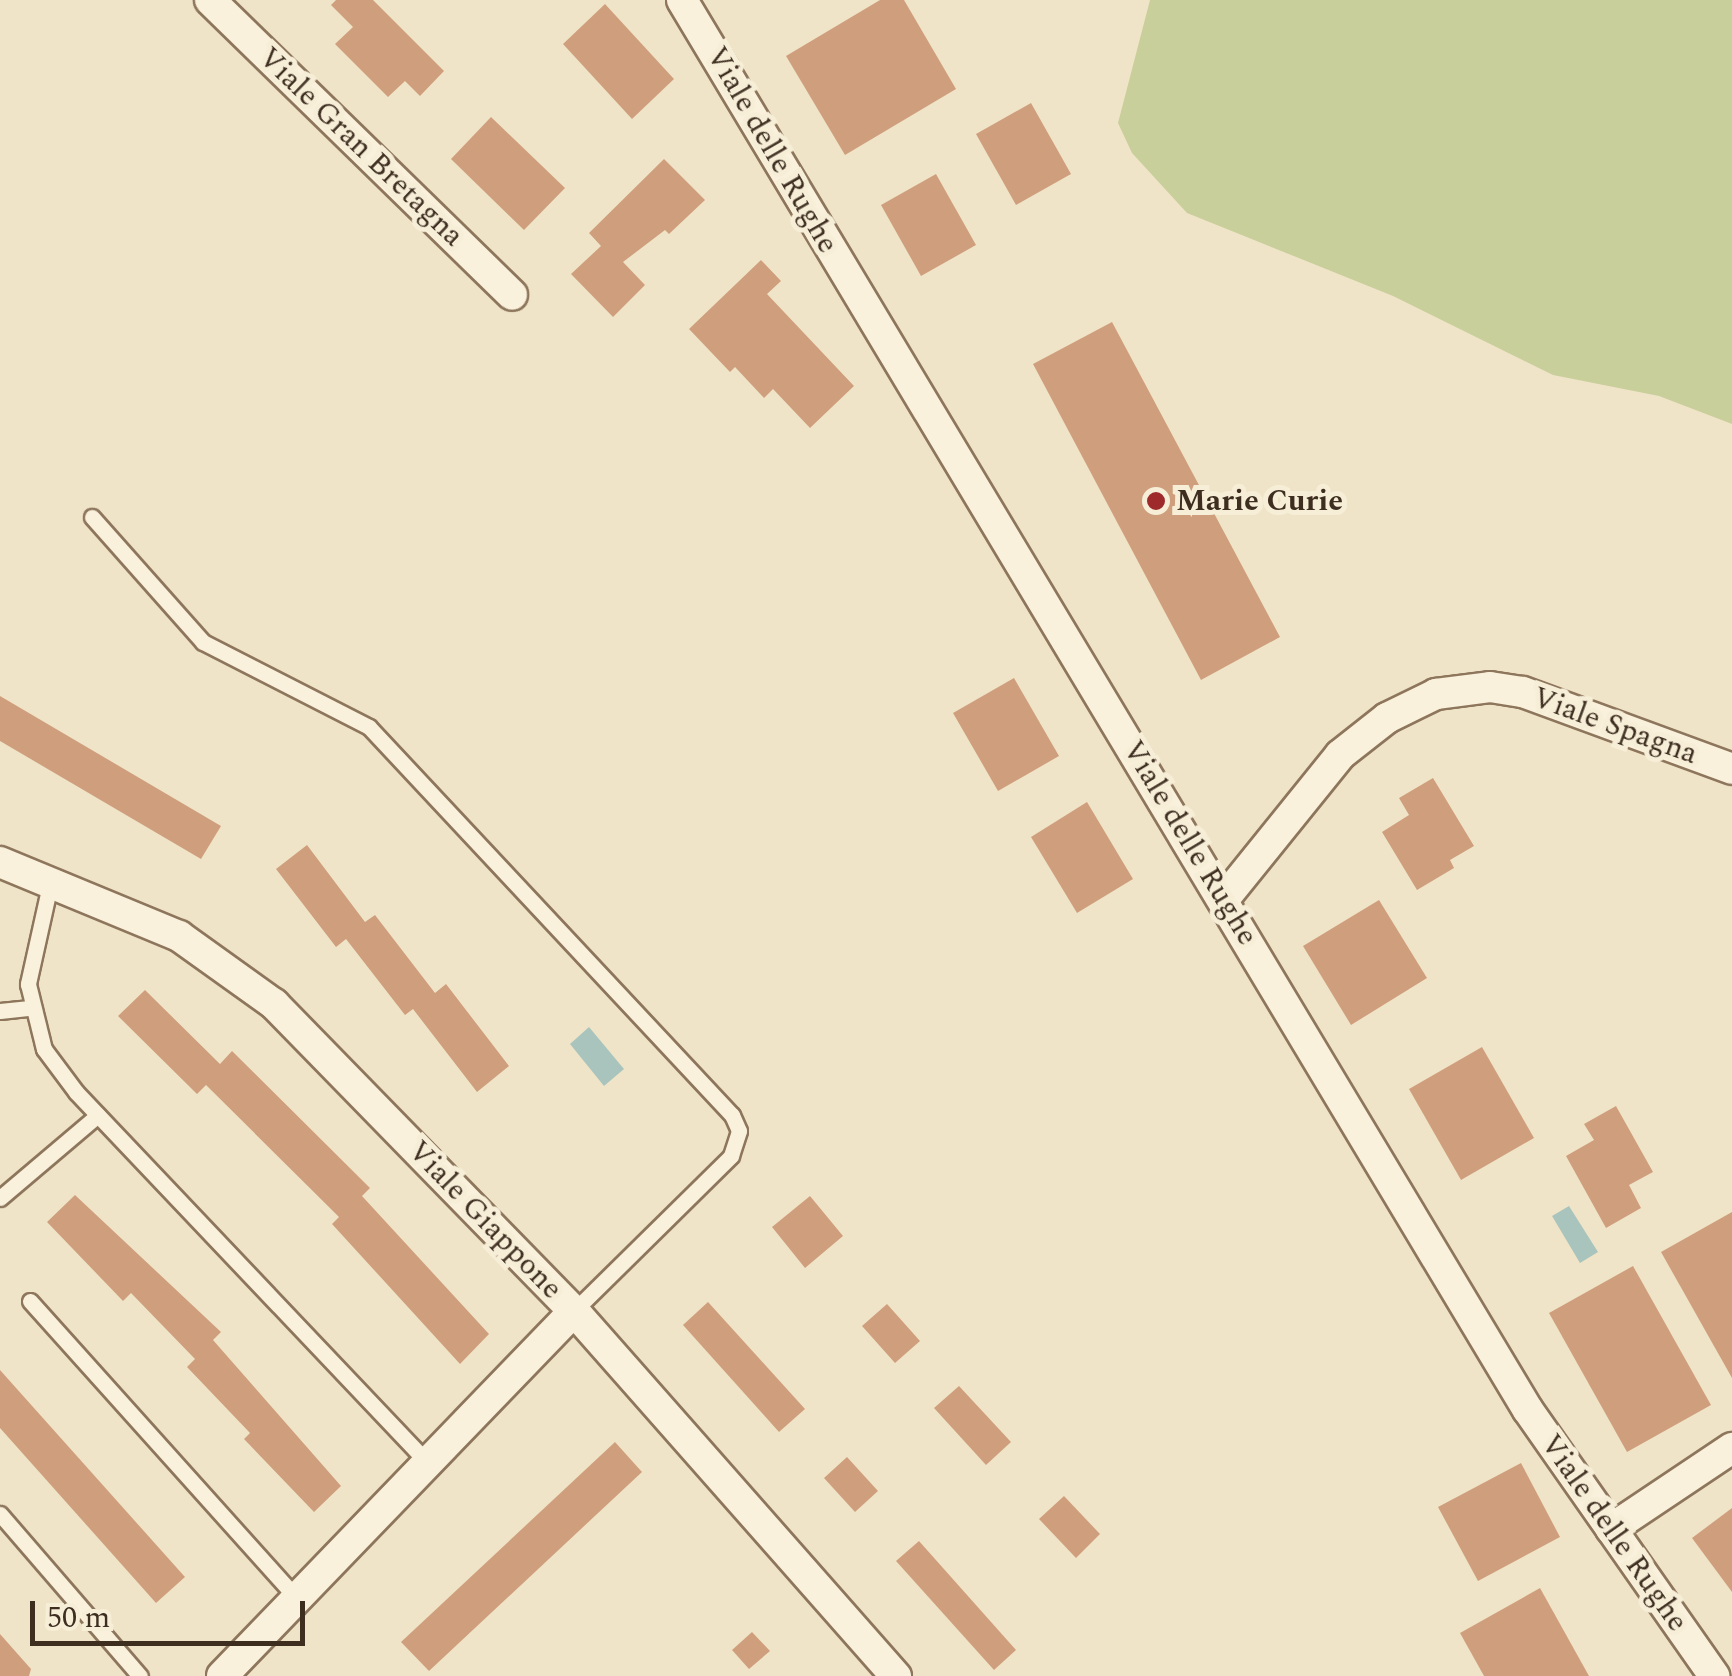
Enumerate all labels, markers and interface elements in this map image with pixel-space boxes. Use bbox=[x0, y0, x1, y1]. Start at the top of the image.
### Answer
street label: Viale Gran Bretagna bbox=[251, 40, 471, 254]
street label: Viale delle Rughe bbox=[698, 40, 846, 260]
place label: Marie Curie bbox=[1176, 483, 1343, 519]
marker: Marie Curie bbox=[1145, 490, 1167, 512]
street label: Viale Spagna bbox=[1528, 680, 1702, 772]
street label: Viale delle Rughe bbox=[1115, 734, 1265, 952]
street label: Viale Giappone bbox=[400, 1133, 570, 1307]
street label: Viale delle Rughe bbox=[1533, 1427, 1695, 1639]
scale bar bbox=[35, 1581, 310, 1643]
text: 50 m bbox=[47, 1595, 110, 1641]

